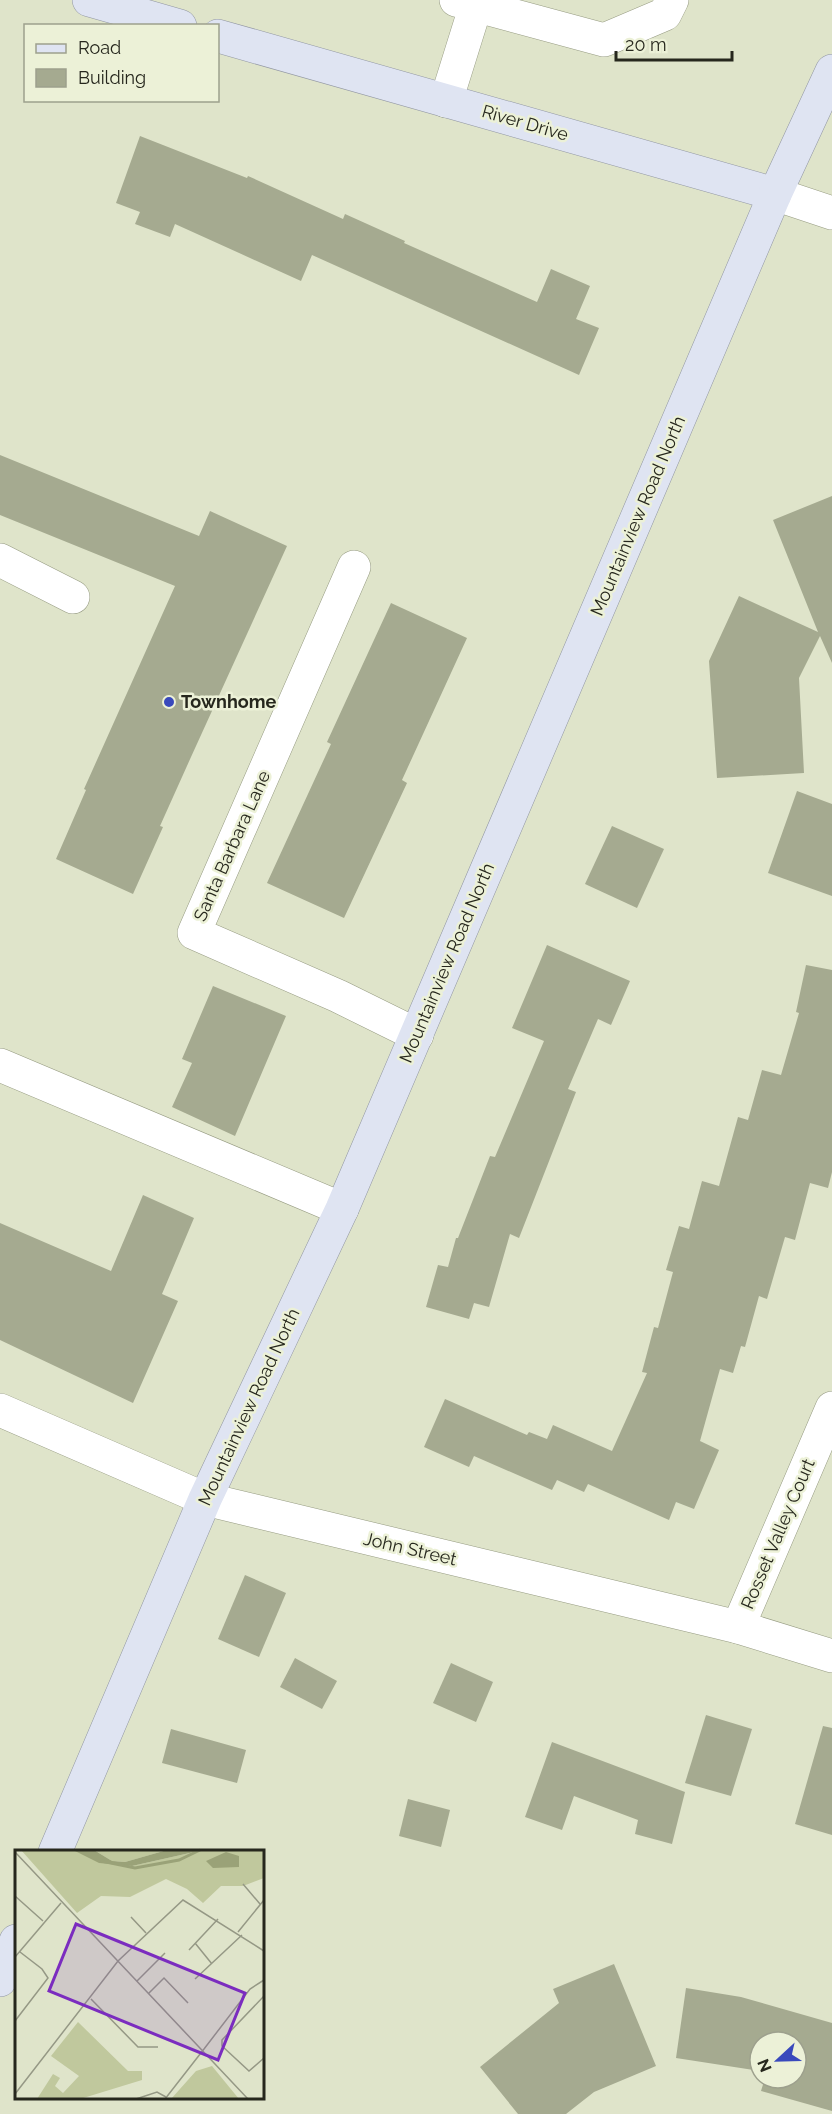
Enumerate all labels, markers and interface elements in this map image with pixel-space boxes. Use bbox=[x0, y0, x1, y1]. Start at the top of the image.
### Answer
legend bbox=[24, 24, 219, 102]
scale bar bbox=[616, 24, 732, 62]
text: 20 m bbox=[625, 34, 667, 55]
text: Road bbox=[78, 37, 121, 58]
text: Building bbox=[78, 67, 146, 88]
street label: River Drive bbox=[480, 100, 571, 145]
street label: Mountainview Road North bbox=[586, 413, 689, 619]
place label: Townhome bbox=[181, 691, 276, 712]
marker: Townhome bbox=[162, 695, 176, 709]
street label: Santa Barbara Lane bbox=[189, 767, 274, 924]
street label: Mountainview Road North bbox=[395, 860, 498, 1066]
street label: Mountainview Road North bbox=[194, 1305, 304, 1509]
street label: Rosset Valley Court bbox=[736, 1456, 819, 1612]
street label: John Street bbox=[362, 1528, 459, 1569]
inset map bbox=[15, 1850, 264, 2099]
north arrow bbox=[748, 2030, 808, 2090]
text: N bbox=[753, 2056, 776, 2075]

